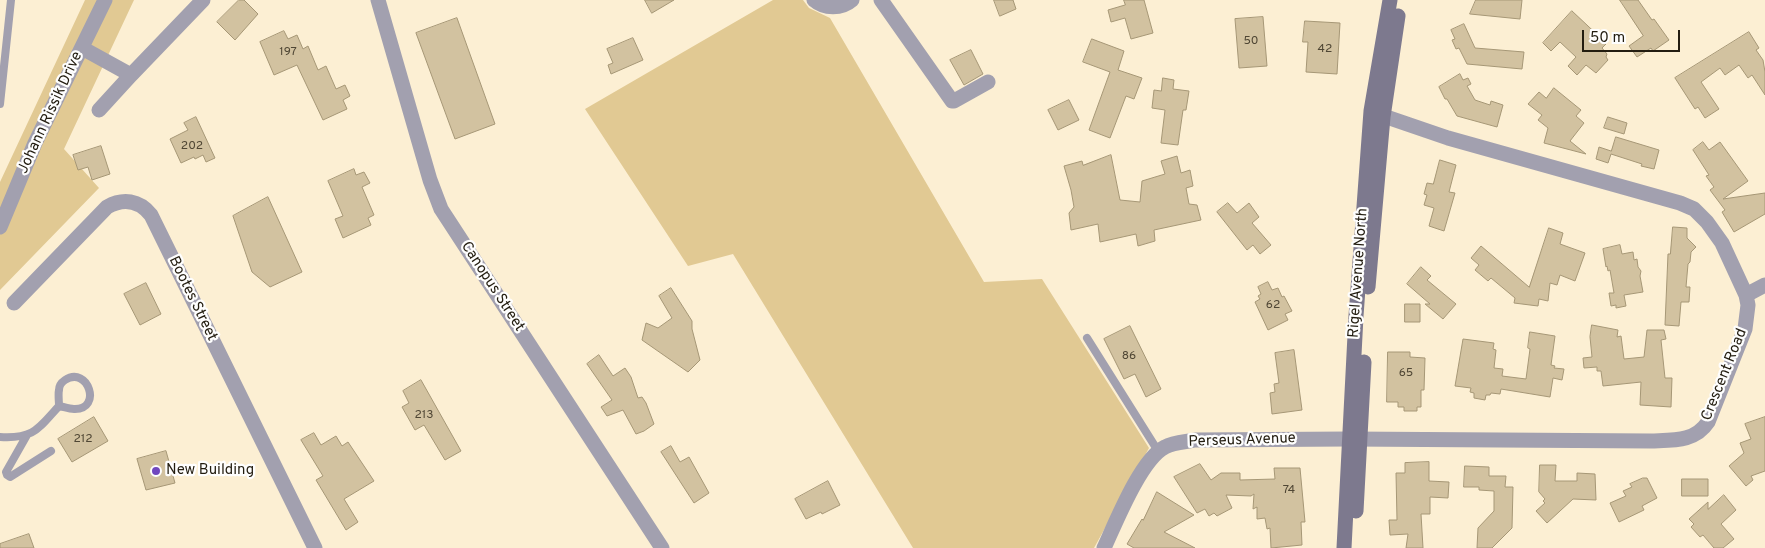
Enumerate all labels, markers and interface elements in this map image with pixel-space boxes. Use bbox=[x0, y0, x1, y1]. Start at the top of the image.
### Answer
scale bar bbox=[1585, 20, 1682, 52]
text: 50 m bbox=[1590, 29, 1625, 48]
house number: 50 bbox=[1243, 35, 1259, 49]
house number: 42 bbox=[1318, 43, 1332, 57]
house number: 197 bbox=[279, 46, 297, 60]
street label: Johann Rissik Drive bbox=[15, 49, 87, 177]
house number: 202 bbox=[181, 140, 203, 154]
street label: Rigel Avenue North bbox=[1345, 207, 1373, 339]
street label: Canopus Street bbox=[456, 239, 528, 335]
street label: Bootes Street bbox=[164, 254, 220, 344]
house number: 62 bbox=[1266, 299, 1280, 313]
street label: Crescent Road bbox=[1698, 326, 1752, 424]
house number: 86 bbox=[1122, 350, 1136, 364]
house number: 65 bbox=[1399, 367, 1413, 381]
house number: 213 bbox=[414, 409, 434, 423]
street label: Perseus Avenue bbox=[1188, 430, 1296, 452]
house number: 212 bbox=[73, 433, 93, 447]
place label: New Building bbox=[166, 462, 254, 480]
marker: New Building bbox=[150, 465, 162, 477]
house number: 74 bbox=[1283, 484, 1295, 498]

